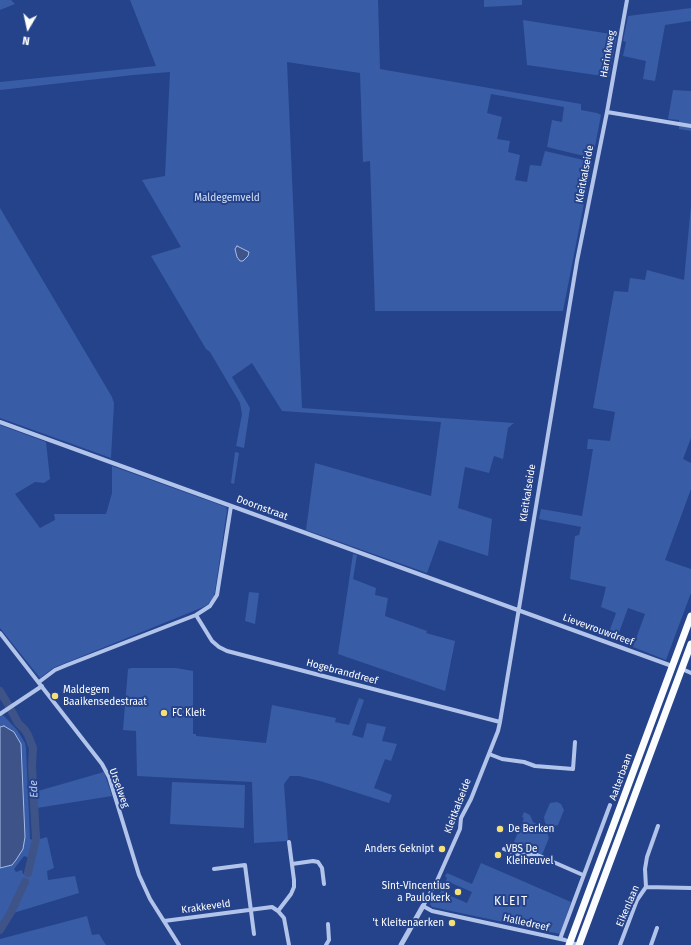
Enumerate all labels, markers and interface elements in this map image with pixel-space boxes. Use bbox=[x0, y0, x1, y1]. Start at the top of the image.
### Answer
north arrow bbox=[8, 8, 48, 48]
street label: Harinkweg bbox=[598, 29, 618, 79]
text: N bbox=[21, 33, 31, 47]
street label: Kleitkalseide bbox=[574, 144, 596, 204]
park label: Maldegemveld bbox=[194, 192, 260, 204]
street label: Kleitkalseide bbox=[518, 463, 538, 523]
street label: Doornstraat bbox=[235, 493, 289, 523]
street label: Lievevrouwdreef bbox=[561, 612, 635, 648]
street label: Hogebranddreef bbox=[305, 657, 379, 687]
place label: Maldegem Baaikensedestraat bbox=[63, 684, 147, 708]
marker: Maldegem Baaikensedestraat bbox=[50, 691, 60, 701]
place label: FC Kleit bbox=[172, 707, 206, 719]
marker: FC Kleit bbox=[159, 708, 169, 718]
street label: Aalterbaan bbox=[607, 752, 635, 802]
street label: Urselweg bbox=[106, 767, 132, 809]
street label: Kleitkalseide bbox=[442, 777, 474, 835]
water label: Ede bbox=[27, 780, 41, 798]
place label: De Berken bbox=[508, 823, 554, 835]
marker: De Berken bbox=[495, 824, 505, 834]
place label: Anders Geknipt bbox=[365, 843, 434, 855]
place label: VBS De Kleiheuvel bbox=[506, 843, 553, 866]
marker: Anders Geknipt bbox=[437, 844, 447, 854]
marker: VBS De Kleiheuvel bbox=[493, 850, 503, 860]
place label: Sint-Vincentius a Paulokerk bbox=[382, 880, 450, 904]
street label: Eikenlaan bbox=[614, 883, 642, 929]
marker: Sint-Vincentius a Paulokerk bbox=[453, 887, 463, 897]
district label: KLEIT bbox=[494, 895, 528, 909]
street label: Krakkeveld bbox=[181, 898, 231, 916]
street label: Halledreef bbox=[502, 912, 550, 934]
place label: 't Kleitenaerken bbox=[373, 917, 444, 929]
marker: 't Kleitenaerken bbox=[447, 918, 457, 928]

